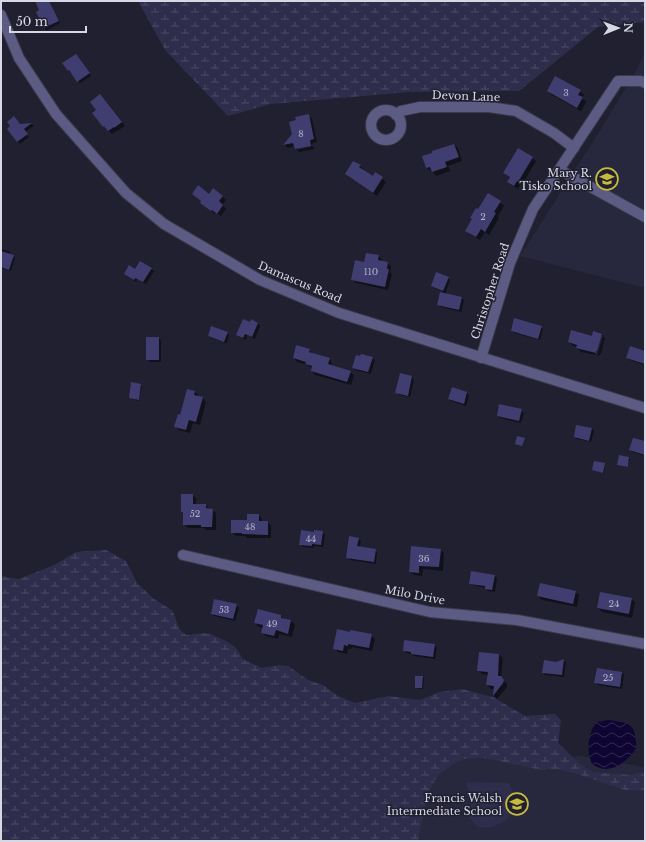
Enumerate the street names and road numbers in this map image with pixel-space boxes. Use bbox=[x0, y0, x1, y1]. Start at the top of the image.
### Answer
street label: Devon Lane bbox=[432, 88, 500, 104]
street label: Christopher Road bbox=[468, 241, 512, 341]
street label: Damascus Road bbox=[256, 258, 344, 306]
street label: Milo Drive bbox=[384, 582, 446, 608]

